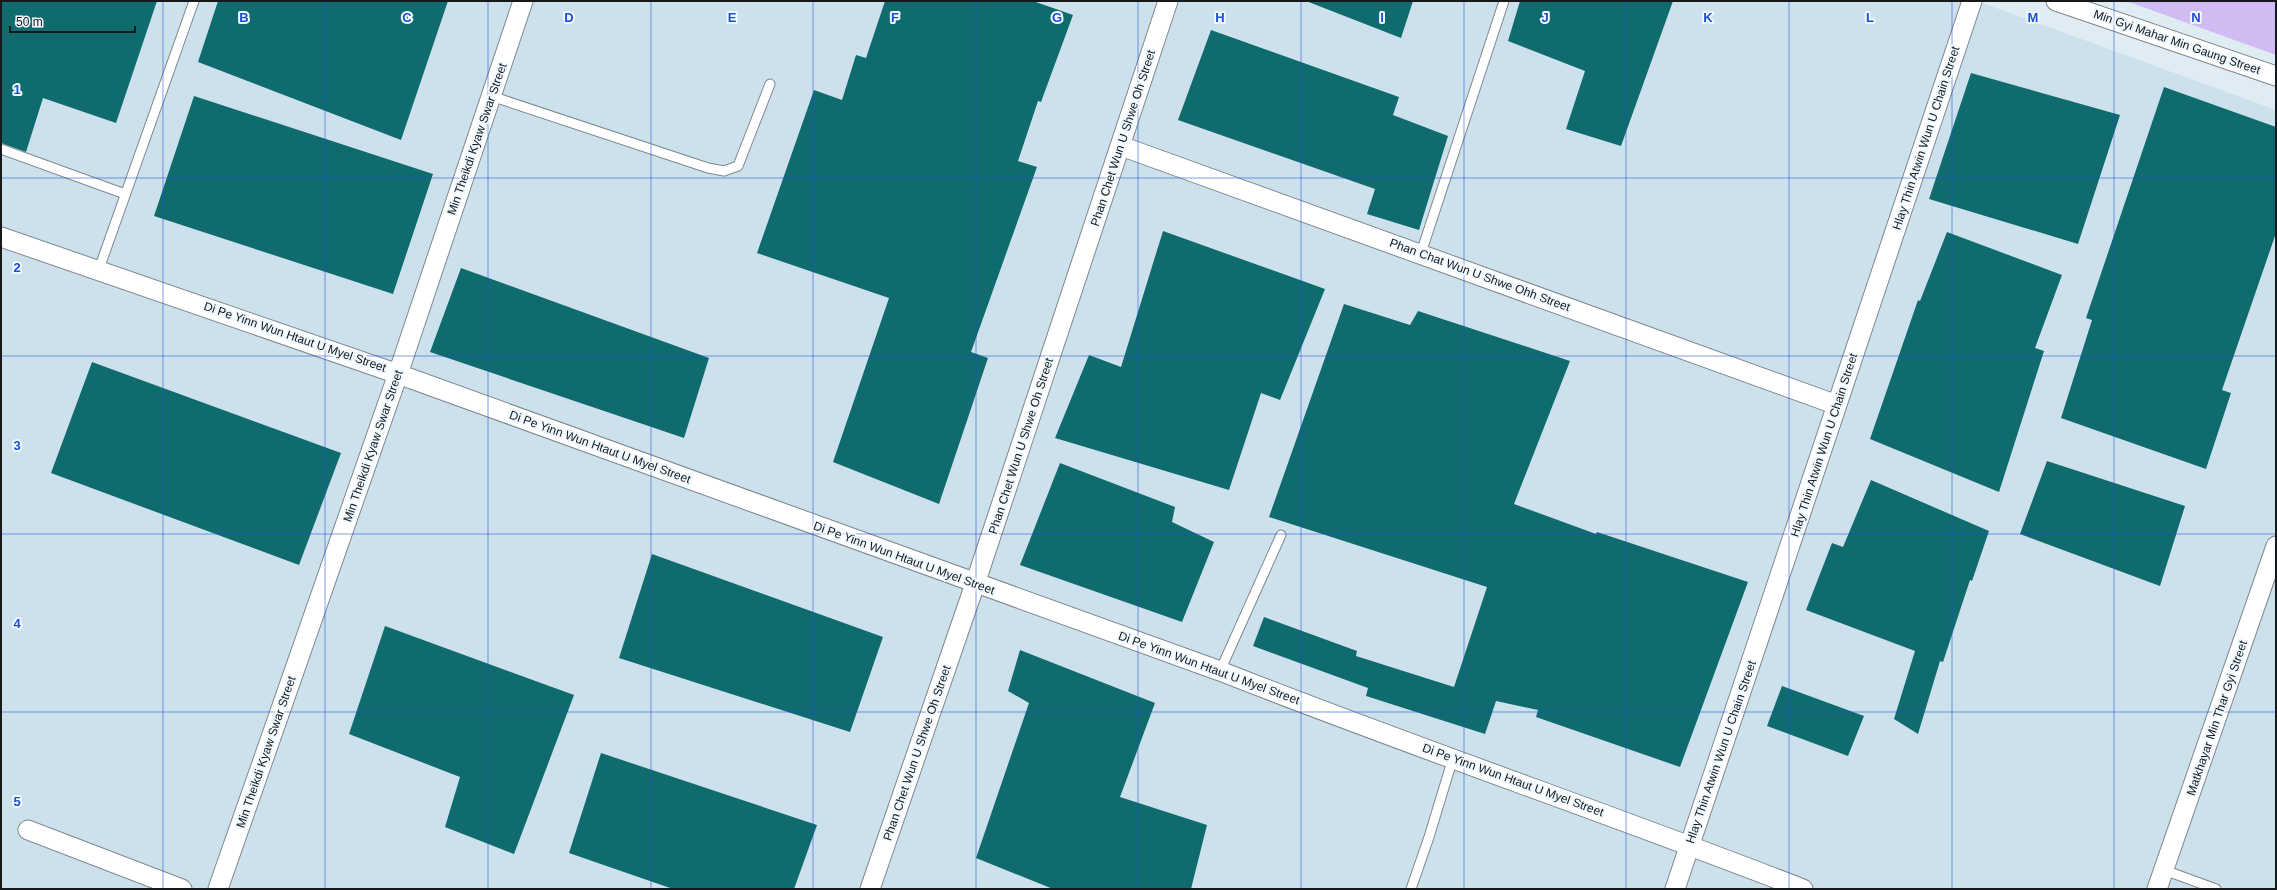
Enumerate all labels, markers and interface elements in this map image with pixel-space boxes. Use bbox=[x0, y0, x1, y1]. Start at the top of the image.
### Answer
street label: Min Gyi Mahar Min Gaung Street bbox=[2092, 7, 2263, 77]
scale bar bbox=[10, 8, 135, 34]
text: B bbox=[239, 10, 249, 25]
text: C bbox=[402, 10, 412, 25]
text: D bbox=[564, 10, 574, 25]
text: E bbox=[728, 10, 737, 25]
text: F bbox=[891, 10, 899, 25]
text: G bbox=[1052, 10, 1062, 25]
text: H bbox=[1215, 10, 1225, 25]
text: I bbox=[1380, 10, 1384, 25]
text: J bbox=[1541, 10, 1549, 25]
text: K bbox=[1703, 10, 1713, 25]
text: L bbox=[1866, 10, 1874, 25]
text: M bbox=[2028, 10, 2038, 25]
text: N bbox=[2191, 10, 2201, 25]
text: 50 m bbox=[16, 15, 43, 29]
street label: Hlay Thin Atwin Wun U Chain Street bbox=[1890, 44, 1963, 232]
street label: Phan Chet Wun U Shwe Oh Street bbox=[1088, 47, 1158, 228]
street label: Min Theikdi Kyaw Swar Street bbox=[444, 61, 510, 217]
text: 1 bbox=[13, 82, 21, 97]
street label: Phan Chat Wun U Shwe Ohh Street bbox=[1388, 236, 1573, 315]
text: 2 bbox=[13, 260, 21, 275]
street label: Di Pe Yinn Wun Htaut U Myel Street bbox=[202, 299, 389, 375]
street label: Hlay Thin Atwin Wun U Chain Street bbox=[1788, 351, 1861, 539]
street label: Phan Chet Wun U Shwe Oh Street bbox=[986, 355, 1056, 536]
street label: Min Theikdi Kyaw Swar Street bbox=[340, 368, 406, 524]
street label: Di Pe Yinn Wun Htaut U Myel Street bbox=[507, 408, 693, 487]
text: 3 bbox=[13, 438, 21, 453]
street label: Di Pe Yinn Wun Htaut U Myel Street bbox=[811, 519, 997, 598]
text: 4 bbox=[13, 616, 21, 631]
street label: Di Pe Yinn Wun Htaut U Myel Street bbox=[1116, 629, 1302, 708]
street label: Matkhayar Min Thar Gyi Street bbox=[2184, 638, 2250, 797]
street label: Hlay Thin Atwin Wun U Chain Street bbox=[1683, 658, 1759, 845]
street label: Phan Chet Wun U Shwe Oh Street bbox=[880, 663, 954, 843]
street label: Min Theikdi Kyaw Swar Street bbox=[233, 674, 299, 830]
street label: Di Pe Yinn Wun Htaut U Myel Street bbox=[1420, 741, 1606, 820]
text: 5 bbox=[13, 794, 21, 809]

